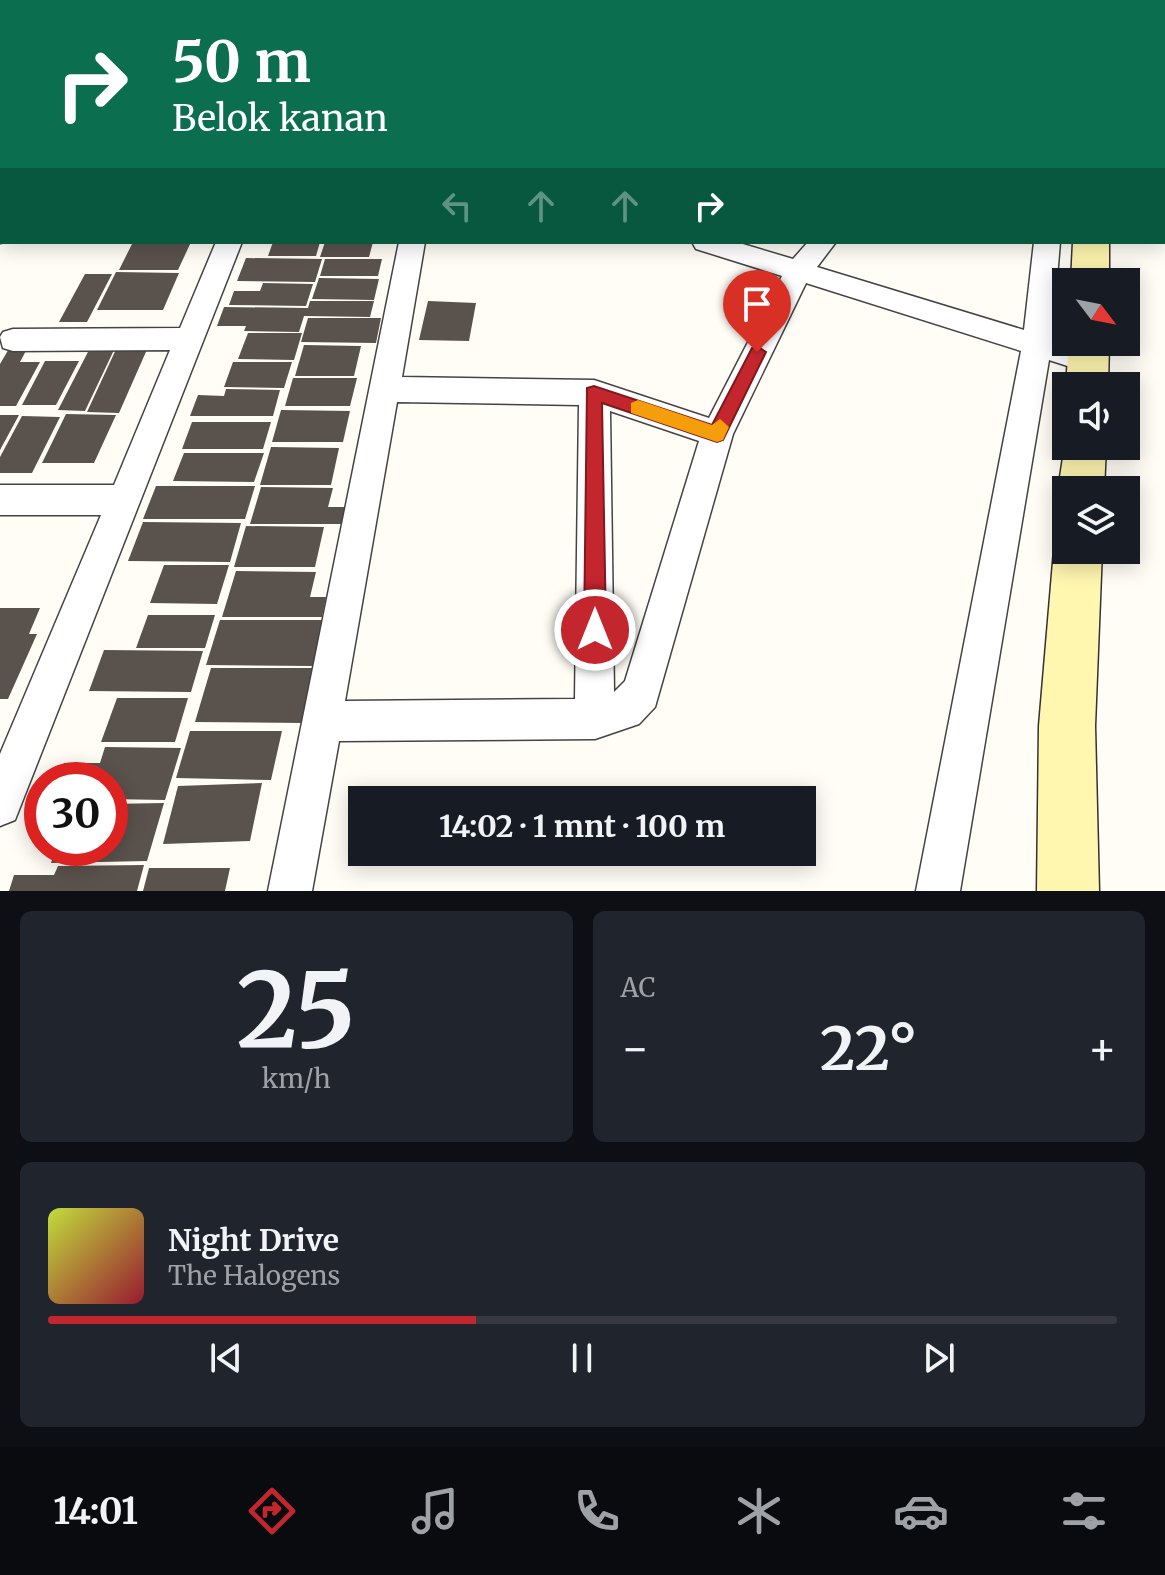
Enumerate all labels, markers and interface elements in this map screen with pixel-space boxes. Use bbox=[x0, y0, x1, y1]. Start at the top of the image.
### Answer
text: 50 m bbox=[172, 27, 311, 97]
icon: right bbox=[40, 32, 144, 136]
text: Belok kanan bbox=[172, 96, 388, 141]
icon: left bbox=[435, 184, 479, 228]
icon: ahead bbox=[519, 184, 563, 228]
icon: ahead bbox=[603, 184, 647, 228]
icon: right bbox=[687, 184, 731, 228]
north arrow bbox=[1052, 268, 1140, 356]
map controls bbox=[1052, 268, 1140, 564]
pin bbox=[723, 270, 791, 352]
icon: arrive bbox=[735, 282, 779, 326]
button: sound bbox=[1052, 372, 1140, 460]
button: layers bbox=[1052, 476, 1140, 564]
position arrow bbox=[553, 588, 637, 672]
speed limit sign: 30 bbox=[24, 762, 128, 866]
text: 14:02 · 1 mnt · 100 m bbox=[439, 807, 725, 845]
text: 25 bbox=[237, 945, 356, 1075]
text: AC bbox=[621, 971, 655, 1004]
text: 22° bbox=[820, 1011, 917, 1086]
text: − bbox=[621, 1021, 650, 1076]
text: + bbox=[1088, 1021, 1117, 1076]
text: km/h bbox=[262, 1062, 331, 1095]
text: Night Drive bbox=[168, 1221, 339, 1259]
text: The Halogens bbox=[168, 1259, 340, 1292]
icon: previous bbox=[204, 1336, 248, 1380]
icon: pause bbox=[560, 1336, 604, 1380]
icon: next bbox=[917, 1336, 961, 1380]
icon: directions bbox=[244, 1483, 300, 1539]
icon: music bbox=[407, 1483, 463, 1539]
icon: phone bbox=[569, 1483, 625, 1539]
icon: climate bbox=[731, 1483, 787, 1539]
icon: car bbox=[893, 1483, 949, 1539]
icon: filters bbox=[1056, 1483, 1112, 1539]
text: 14:01 bbox=[53, 1489, 138, 1534]

